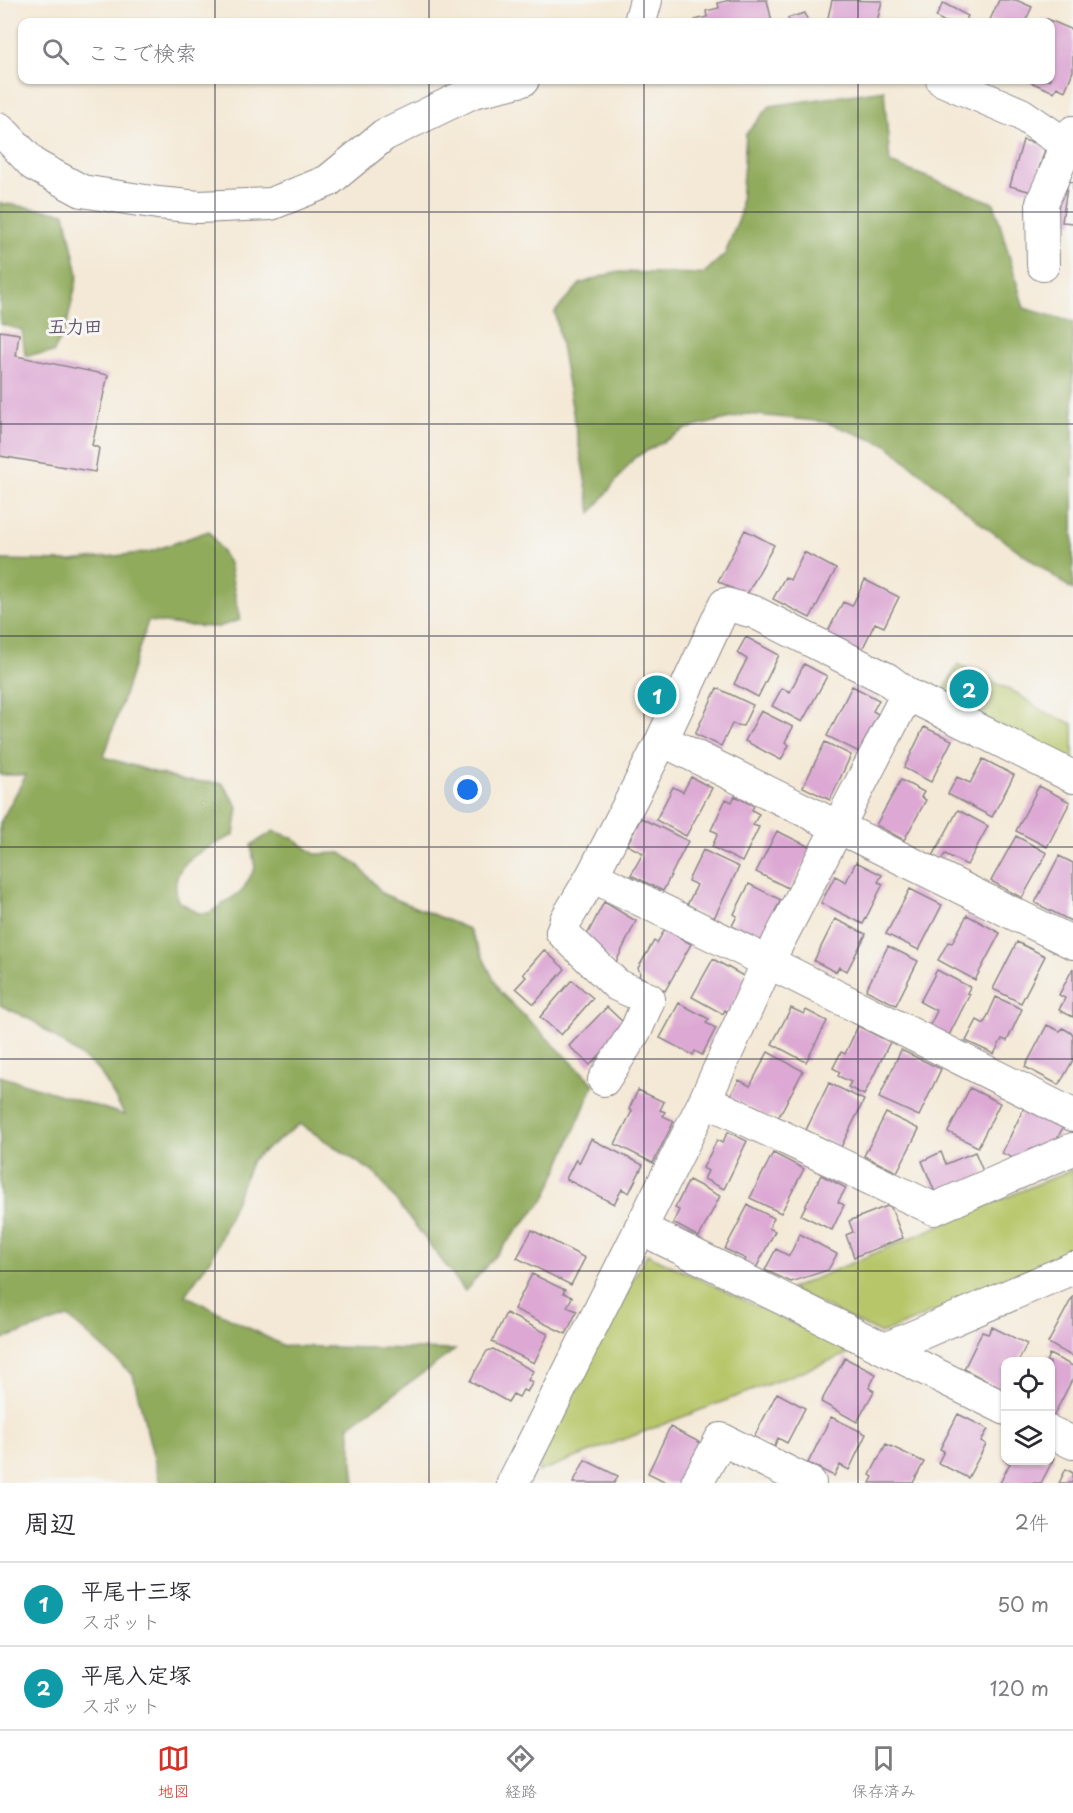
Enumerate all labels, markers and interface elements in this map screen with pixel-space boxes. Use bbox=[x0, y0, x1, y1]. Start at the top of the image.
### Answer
search box bbox=[18, 18, 1055, 84]
icon: search bbox=[39, 35, 72, 68]
text: ここで検索 bbox=[87, 35, 197, 68]
district label: 五力田 bbox=[48, 312, 102, 339]
pin: 2 bbox=[950, 666, 988, 712]
pin: 1 bbox=[638, 672, 676, 718]
your location bbox=[453, 775, 482, 804]
map controls bbox=[1001, 1357, 1055, 1465]
button: locate bbox=[1001, 1357, 1055, 1411]
button: layers bbox=[1001, 1411, 1055, 1465]
text: 周辺 bbox=[24, 1503, 76, 1542]
text: 2件 bbox=[1015, 1507, 1049, 1537]
text: 平尾十三塚 bbox=[81, 1573, 191, 1606]
text: 1 bbox=[39, 1589, 48, 1619]
text: 50 m bbox=[997, 1589, 1049, 1619]
text: スポット bbox=[81, 1606, 161, 1636]
text: 平尾入定塚 bbox=[81, 1657, 191, 1690]
text: 2 bbox=[36, 1673, 51, 1703]
text: 120 m bbox=[990, 1673, 1049, 1703]
text: スポット bbox=[81, 1690, 161, 1720]
tab: 地図 bbox=[157, 1742, 190, 1802]
tab: 経路 bbox=[504, 1742, 537, 1802]
tab: 保存済み bbox=[852, 1742, 916, 1802]

